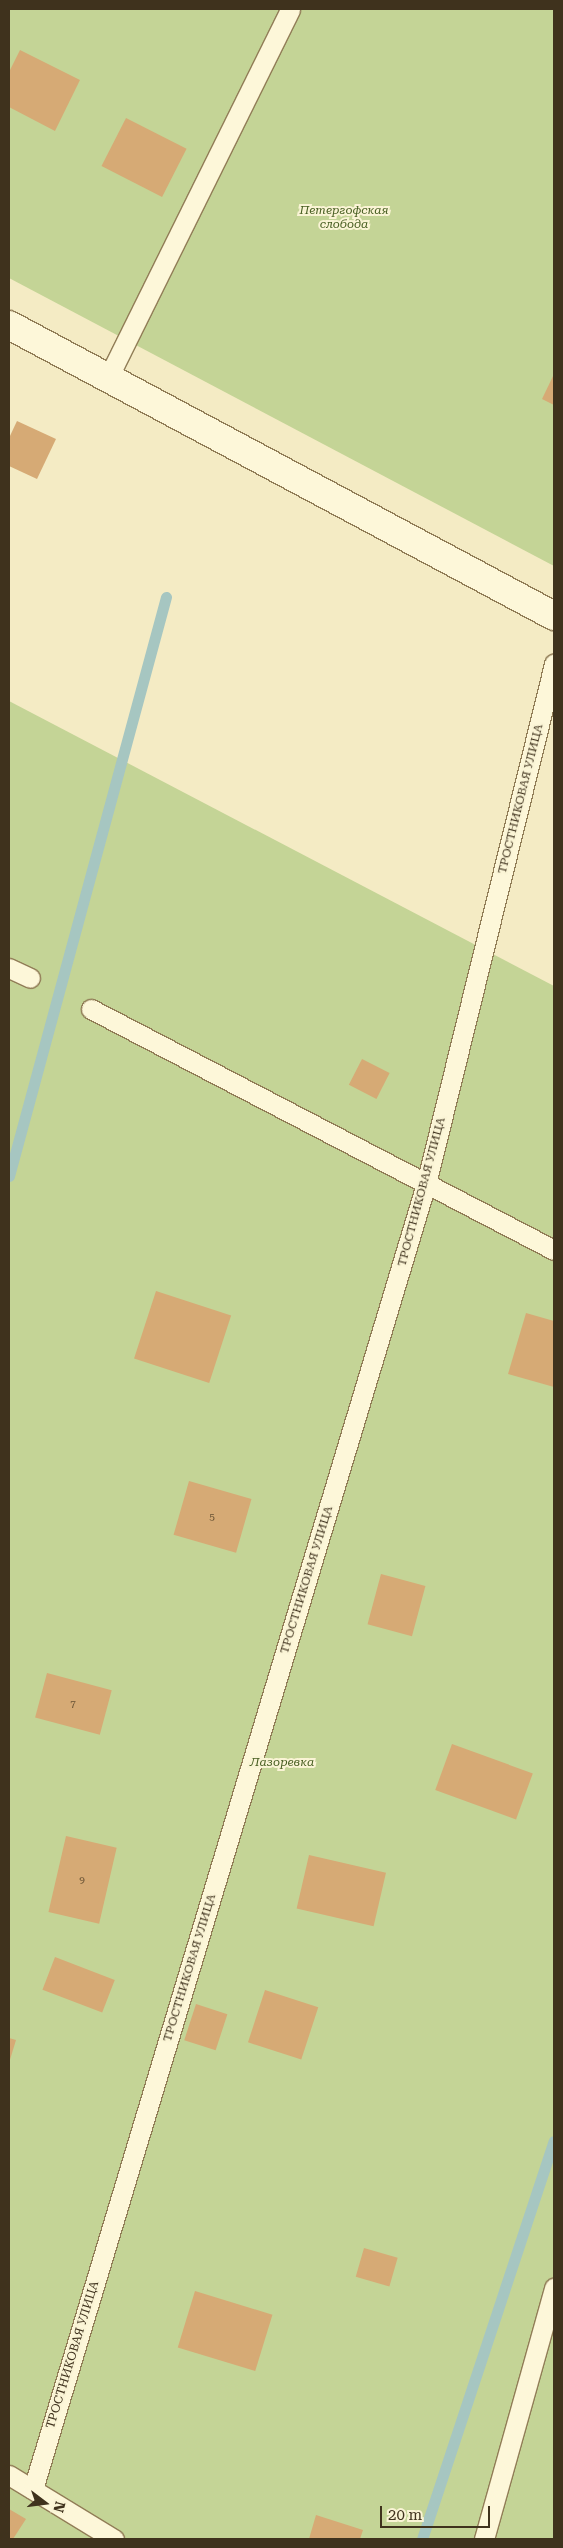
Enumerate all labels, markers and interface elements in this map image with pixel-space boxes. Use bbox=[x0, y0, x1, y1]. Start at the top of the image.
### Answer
park label: Петергофская слобода bbox=[300, 204, 388, 232]
street label: ТРОСТНИКОВАЯ УЛИЦА bbox=[495, 723, 547, 875]
street label: ТРОСТНИКОВАЯ УЛИЦА bbox=[395, 1116, 449, 1268]
street label: ТРОСТНИКОВАЯ УЛИЦА bbox=[278, 1504, 336, 1656]
house number: 5 bbox=[209, 1511, 215, 1523]
house number: 7 bbox=[70, 1698, 76, 1710]
park label: Лазоревка bbox=[250, 1756, 314, 1770]
house number: 9 bbox=[79, 1874, 85, 1886]
street label: ТРОСТНИКОВАЯ УЛИЦА bbox=[161, 1892, 219, 2044]
street label: ТРОСТНИКОВАЯ УЛИЦА bbox=[44, 2279, 102, 2431]
north arrow bbox=[20, 2478, 70, 2528]
scale bar bbox=[383, 2496, 493, 2528]
text: N bbox=[50, 2500, 69, 2514]
text: 20 m bbox=[388, 2506, 422, 2524]

